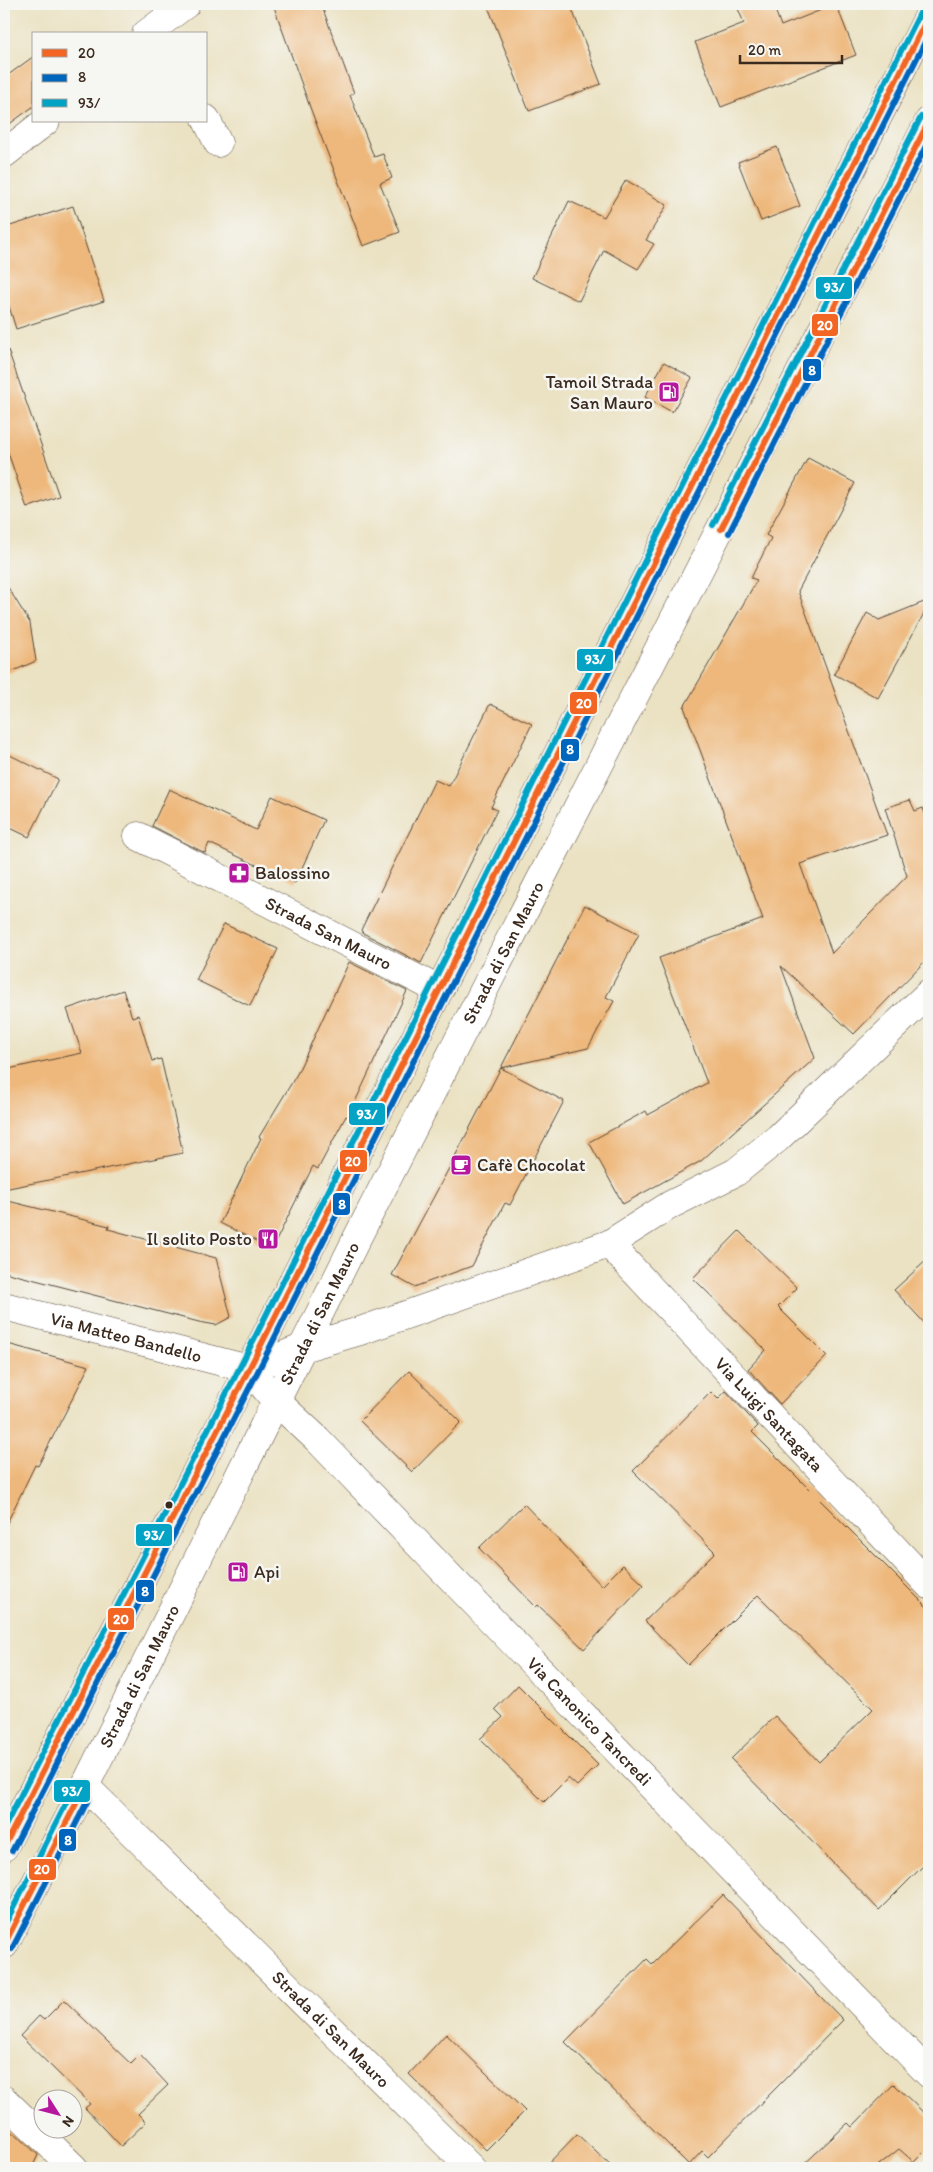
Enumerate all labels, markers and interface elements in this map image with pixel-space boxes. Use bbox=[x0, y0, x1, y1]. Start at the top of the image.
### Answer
legend bbox=[32, 32, 208, 122]
scale bar bbox=[740, 32, 843, 64]
text: 20 m bbox=[748, 41, 782, 59]
text: 20 bbox=[78, 44, 95, 62]
text: 8 bbox=[78, 68, 86, 86]
text: 93/ bbox=[78, 94, 101, 112]
line badge: 93/ bbox=[815, 276, 853, 300]
text: 93/ bbox=[824, 279, 846, 296]
line badge: 20 bbox=[811, 313, 839, 337]
text: 20 bbox=[817, 317, 833, 334]
line badge: 8 bbox=[802, 358, 822, 382]
text: 8 bbox=[808, 362, 816, 379]
place label: Tamoil Strada San Mauro bbox=[545, 371, 653, 414]
fuel station icon: Tamoil Strada San Mauro bbox=[657, 380, 681, 404]
line badge: 93/ bbox=[576, 648, 614, 672]
text: 93/ bbox=[585, 651, 607, 668]
line badge: 20 bbox=[569, 691, 598, 715]
text: 20 bbox=[576, 695, 592, 712]
line badge: 8 bbox=[560, 738, 580, 762]
text: 8 bbox=[566, 741, 574, 758]
pharmacy icon: Balossino bbox=[227, 861, 251, 885]
place label: Balossino bbox=[255, 862, 330, 884]
street label: Strada di San Mauro bbox=[458, 877, 549, 1028]
street label: Strada San Mauro bbox=[262, 892, 395, 975]
line badge: 93/ bbox=[348, 1102, 386, 1126]
text: 93/ bbox=[357, 1106, 379, 1123]
line badge: 20 bbox=[339, 1149, 368, 1173]
text: 20 bbox=[345, 1153, 361, 1170]
cafe icon: Cafè Chocolat bbox=[449, 1153, 473, 1177]
place label: Cafè Chocolat bbox=[477, 1154, 586, 1176]
line badge: 8 bbox=[332, 1192, 351, 1216]
text: 8 bbox=[338, 1196, 346, 1213]
restaurant icon: Il solito Posto bbox=[256, 1227, 280, 1251]
place label: Il solito Posto bbox=[146, 1228, 252, 1250]
street label: Strada di San Mauro bbox=[275, 1238, 364, 1389]
street label: Via Matteo Bandello bbox=[48, 1307, 204, 1367]
street label: Via Luigi Santagata bbox=[710, 1353, 829, 1477]
unlabelled marker bbox=[164, 1500, 174, 1510]
line badge: 93/ bbox=[135, 1523, 173, 1547]
text: 93/ bbox=[144, 1527, 166, 1544]
fuel station icon: Api bbox=[226, 1560, 250, 1584]
place label: Api bbox=[254, 1561, 280, 1583]
line badge: 8 bbox=[135, 1579, 155, 1603]
text: 8 bbox=[141, 1583, 149, 1600]
street label: Strada di San Mauro bbox=[95, 1601, 184, 1752]
line badge: 20 bbox=[107, 1607, 135, 1631]
text: 20 bbox=[113, 1611, 129, 1628]
street label: Via Canonico Tancredi bbox=[522, 1652, 656, 1790]
line badge: 93/ bbox=[53, 1779, 91, 1803]
text: 93/ bbox=[62, 1783, 84, 1800]
line badge: 8 bbox=[58, 1828, 77, 1852]
text: 8 bbox=[64, 1832, 72, 1849]
line badge: 20 bbox=[28, 1858, 57, 1881]
text: 20 bbox=[34, 1861, 50, 1878]
street label: Strada di San Mauro bbox=[267, 1966, 395, 2093]
north arrow bbox=[32, 2090, 82, 2140]
text: N bbox=[58, 2113, 78, 2130]

